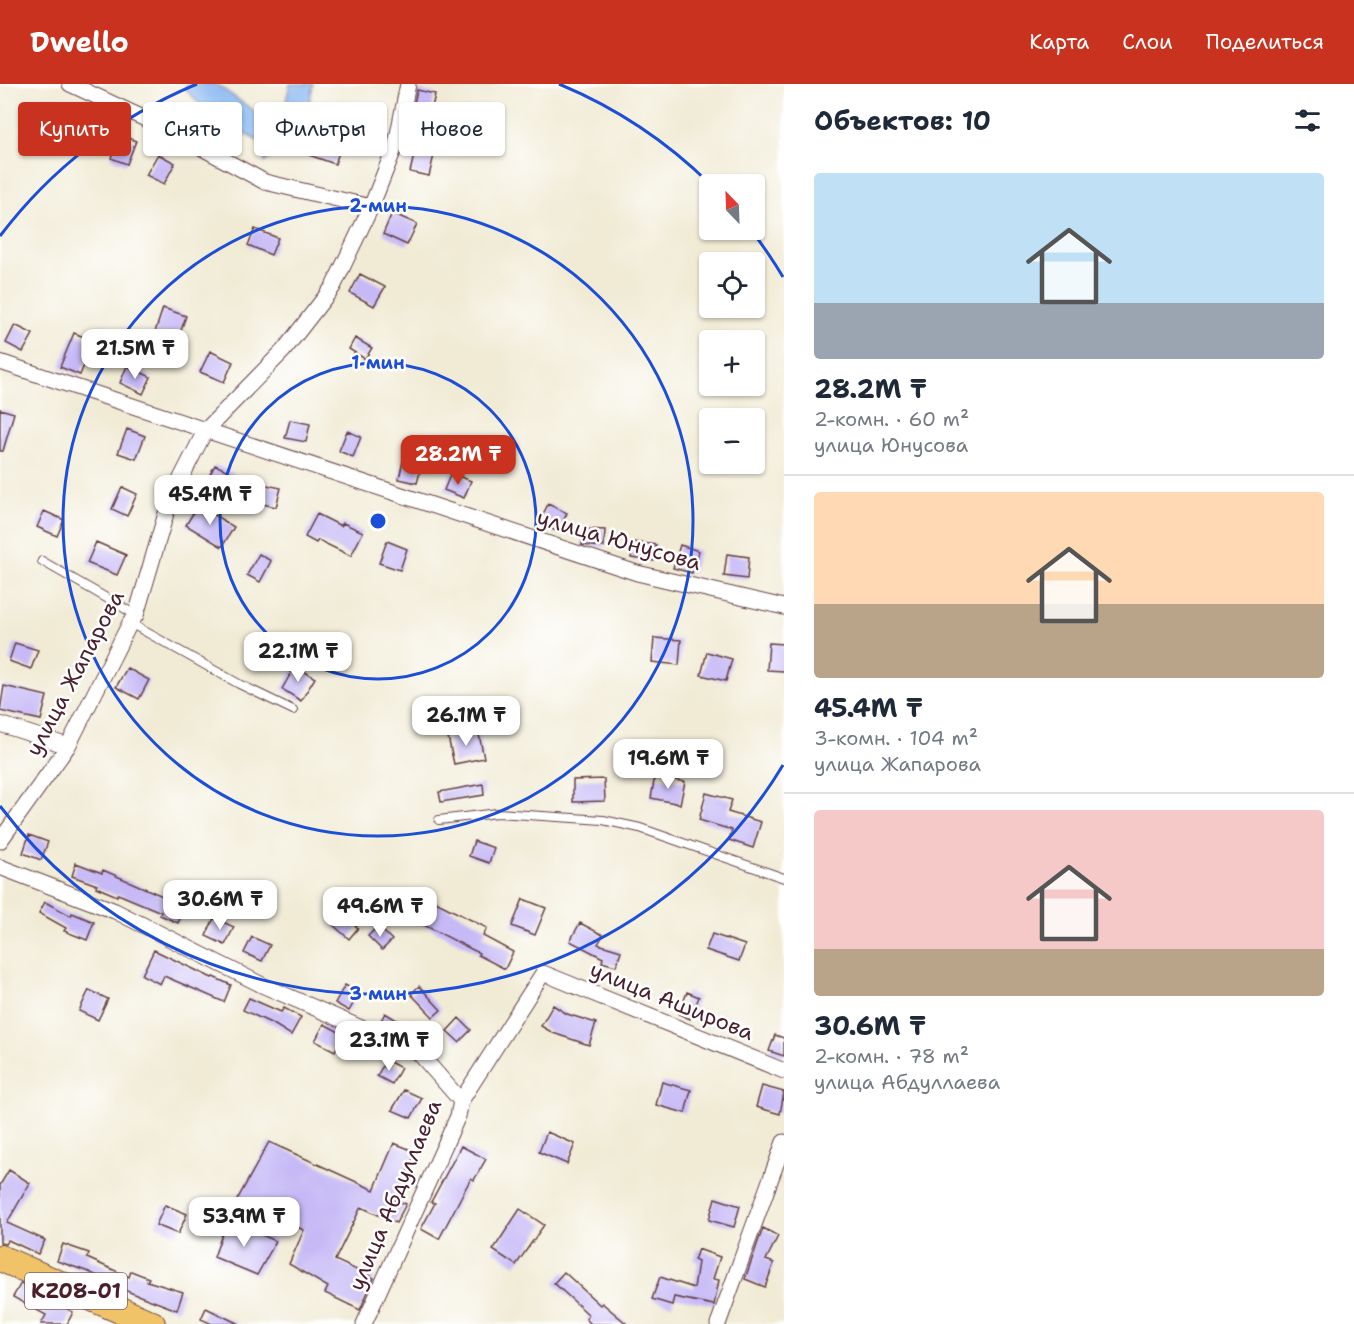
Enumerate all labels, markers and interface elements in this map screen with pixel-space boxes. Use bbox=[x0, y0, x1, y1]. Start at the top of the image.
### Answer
text: Dwello bbox=[30, 23, 129, 61]
text: Карта bbox=[1029, 28, 1089, 56]
text: Слои bbox=[1122, 28, 1173, 56]
text: Поделиться bbox=[1206, 28, 1324, 56]
chip: Купить bbox=[18, 102, 131, 156]
chip: Снять bbox=[143, 102, 242, 156]
chip: Фильтры bbox=[254, 102, 387, 156]
chip: Новое bbox=[399, 102, 505, 156]
text: Объектов: 10 bbox=[814, 103, 991, 138]
icon: filters bbox=[1291, 104, 1324, 137]
north arrow bbox=[699, 174, 765, 240]
map controls bbox=[699, 174, 765, 474]
text: 2 мин bbox=[349, 194, 407, 218]
icon: home bbox=[1015, 212, 1123, 320]
button: locate bbox=[699, 252, 765, 318]
pin: 21.5M ₸ bbox=[80, 329, 190, 380]
button: + bbox=[699, 330, 765, 396]
text: 21.5M ₸ bbox=[95, 335, 175, 361]
text: 1 мин bbox=[351, 351, 405, 375]
text: 28.2M ₸ bbox=[814, 371, 926, 406]
text: 2-комн. · 60 m² bbox=[814, 406, 969, 432]
button: − bbox=[699, 408, 765, 474]
text: улица Юнусова bbox=[814, 432, 968, 458]
pin: 28.2M ₸ bbox=[403, 435, 513, 486]
text: 28.2M ₸ bbox=[415, 441, 501, 467]
pin: 45.4M ₸ bbox=[155, 475, 265, 526]
text: 45.4M ₸ bbox=[168, 481, 252, 507]
street label: улица Юнусова bbox=[533, 503, 705, 577]
centre of rings bbox=[368, 511, 388, 531]
icon: home bbox=[1015, 531, 1123, 639]
street label: улица Жапарова bbox=[19, 585, 131, 761]
pin: 22.1M ₸ bbox=[243, 632, 353, 683]
text: 22.1M ₸ bbox=[258, 638, 338, 664]
text: 45.4M ₸ bbox=[814, 690, 923, 725]
pin: 26.1M ₸ bbox=[411, 696, 521, 747]
text: 26.1M ₸ bbox=[426, 702, 506, 728]
text: 3-комн. · 104 m² bbox=[814, 725, 978, 751]
pin: 19.6M ₸ bbox=[613, 739, 723, 790]
text: 19.6M ₸ bbox=[627, 745, 709, 771]
text: улица Жапарова bbox=[814, 751, 981, 777]
icon: home bbox=[1015, 849, 1123, 957]
pin: 30.6M ₸ bbox=[165, 880, 275, 931]
text: 30.6M ₸ bbox=[177, 886, 263, 912]
pin: 49.6M ₸ bbox=[325, 887, 435, 938]
text: 49.6M ₸ bbox=[337, 893, 423, 919]
street label: улица Аширова bbox=[586, 955, 759, 1047]
text: 3 мин bbox=[349, 982, 407, 1006]
text: 30.6M ₸ bbox=[814, 1008, 926, 1043]
pin: 23.1M ₸ bbox=[334, 1021, 444, 1072]
text: 23.1M ₸ bbox=[349, 1027, 429, 1053]
text: 2-комн. · 78 m² bbox=[814, 1043, 969, 1069]
text: улица Абдуллаева bbox=[814, 1069, 1000, 1095]
street label: улица Абдуллаева bbox=[342, 1095, 448, 1295]
pin: 53.9M ₸ bbox=[189, 1197, 299, 1248]
text: 53.9M ₸ bbox=[203, 1203, 285, 1229]
road number: KZ08-01 bbox=[25, 1273, 127, 1309]

